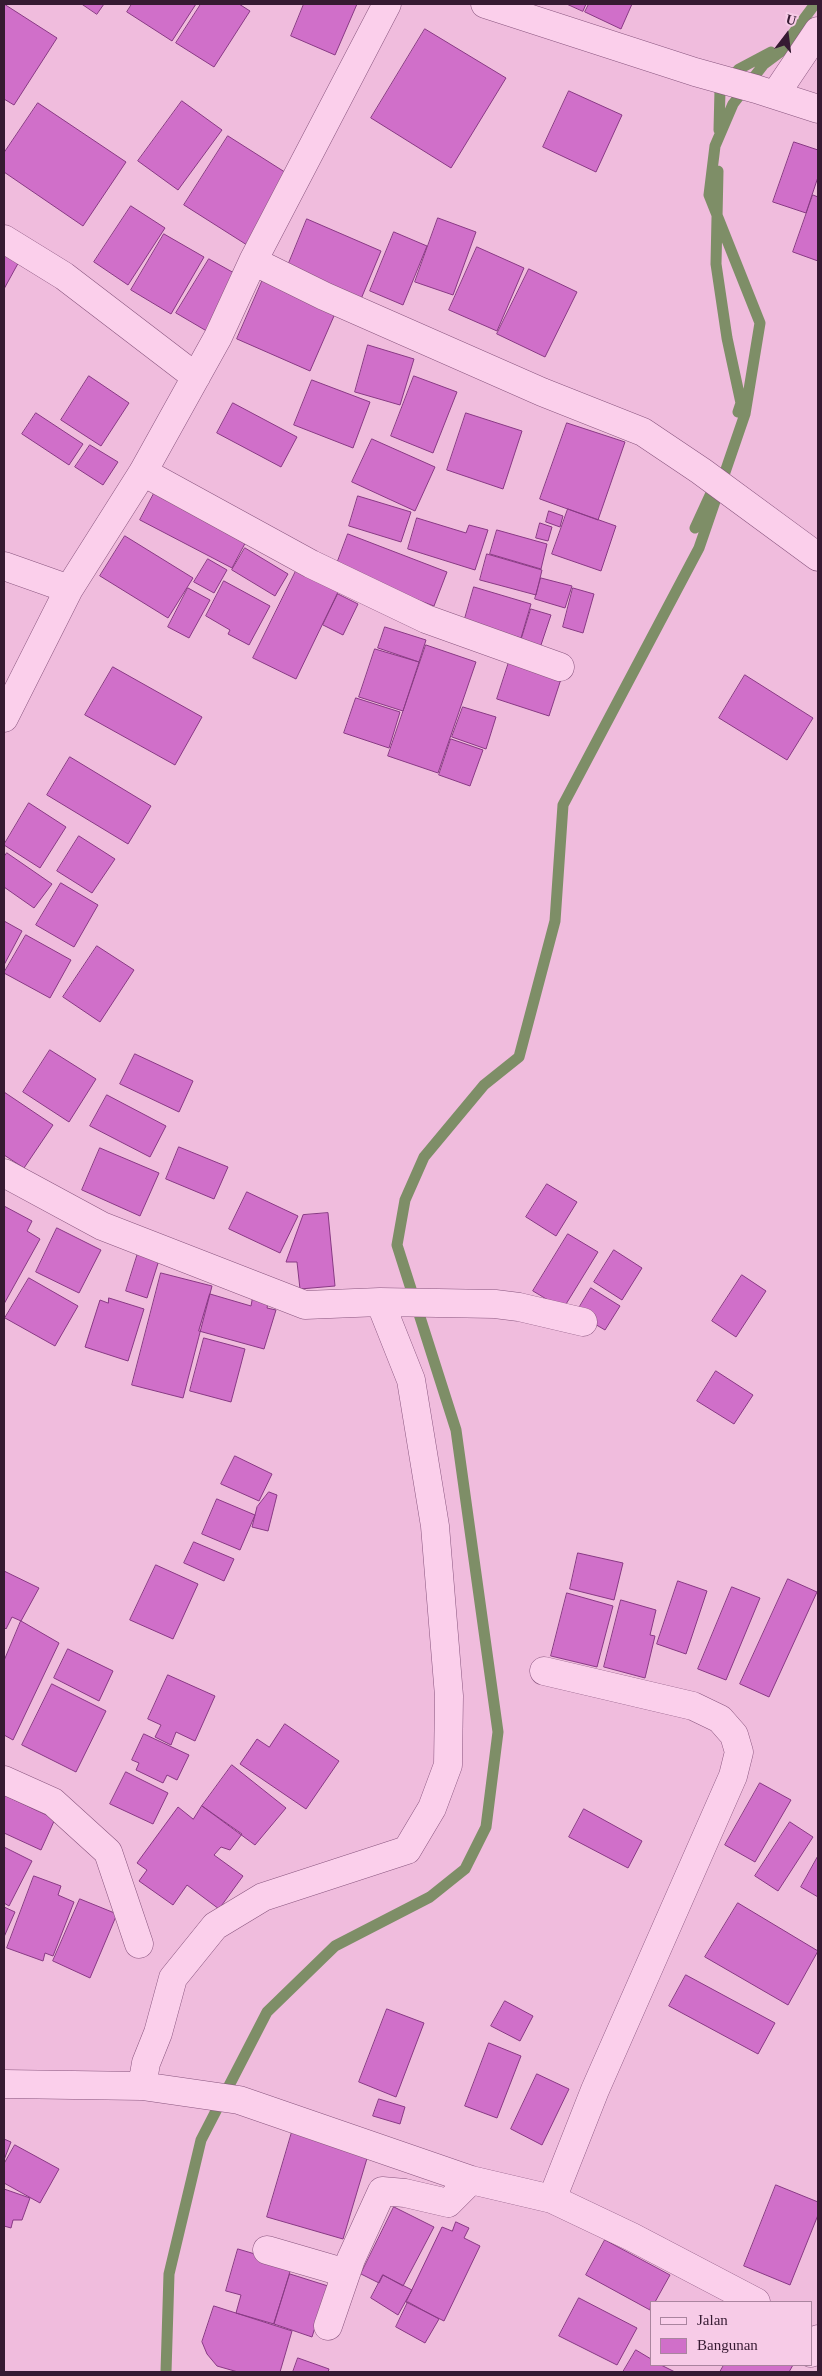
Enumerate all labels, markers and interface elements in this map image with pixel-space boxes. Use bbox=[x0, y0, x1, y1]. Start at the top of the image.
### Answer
north arrow bbox=[762, 10, 812, 60]
text: U bbox=[784, 11, 798, 29]
legend bbox=[650, 2301, 812, 2366]
text: Jalan bbox=[697, 2312, 728, 2328]
text: Bangunan bbox=[697, 2337, 758, 2353]

